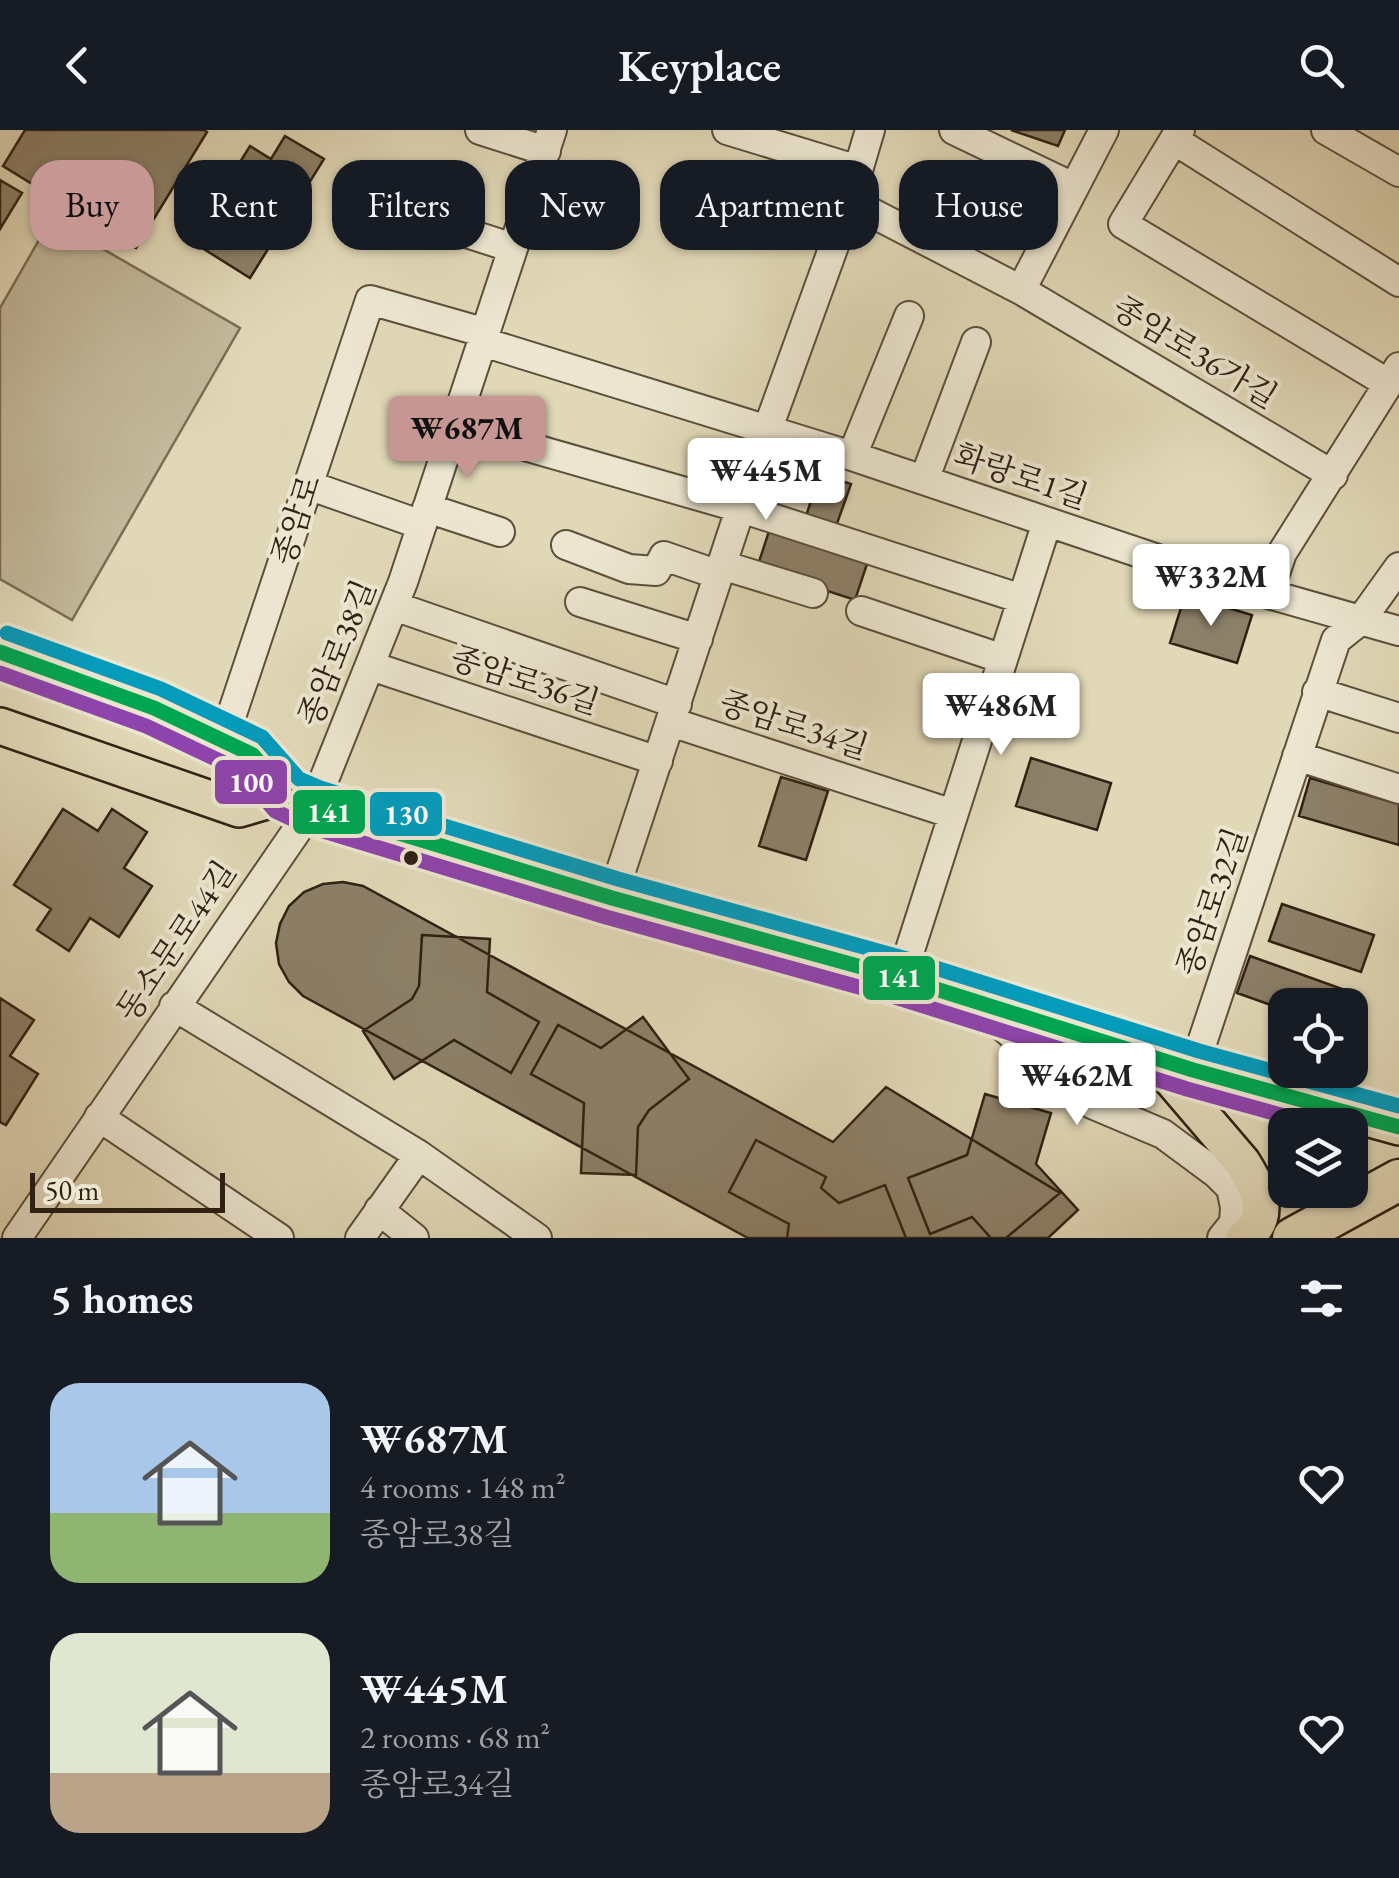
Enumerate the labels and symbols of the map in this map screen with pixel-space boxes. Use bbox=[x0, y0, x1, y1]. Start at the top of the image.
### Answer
street label: 종암로36가길 bbox=[1105, 286, 1285, 418]
pin: ₩687M bbox=[397, 396, 537, 481]
street label: 화랑로1길 bbox=[948, 434, 1094, 518]
pin: ₩445M bbox=[696, 438, 836, 523]
street label: 종암로 bbox=[262, 469, 330, 571]
pin: ₩332M bbox=[1141, 544, 1281, 629]
street label: 종암로38길 bbox=[289, 574, 385, 732]
street label: 종암로36길 bbox=[445, 636, 605, 724]
pin: ₩486M bbox=[931, 673, 1071, 758]
street label: 종암로34길 bbox=[714, 681, 874, 769]
line badge: 100 bbox=[213, 758, 289, 806]
text: 100 bbox=[229, 764, 273, 800]
line badge: 141 bbox=[291, 788, 367, 836]
line badge: 130 bbox=[368, 790, 444, 838]
text: 141 bbox=[307, 794, 351, 830]
text: 130 bbox=[384, 796, 428, 832]
street label: 종암로32길 bbox=[1167, 822, 1257, 982]
unlabelled marker bbox=[401, 848, 421, 868]
street label: 동소문로44길 bbox=[107, 852, 245, 1030]
line badge: 141 bbox=[861, 954, 937, 1002]
text: 141 bbox=[877, 959, 921, 995]
pin: ₩462M bbox=[1007, 1043, 1147, 1128]
scale bar bbox=[30, 1168, 225, 1212]

